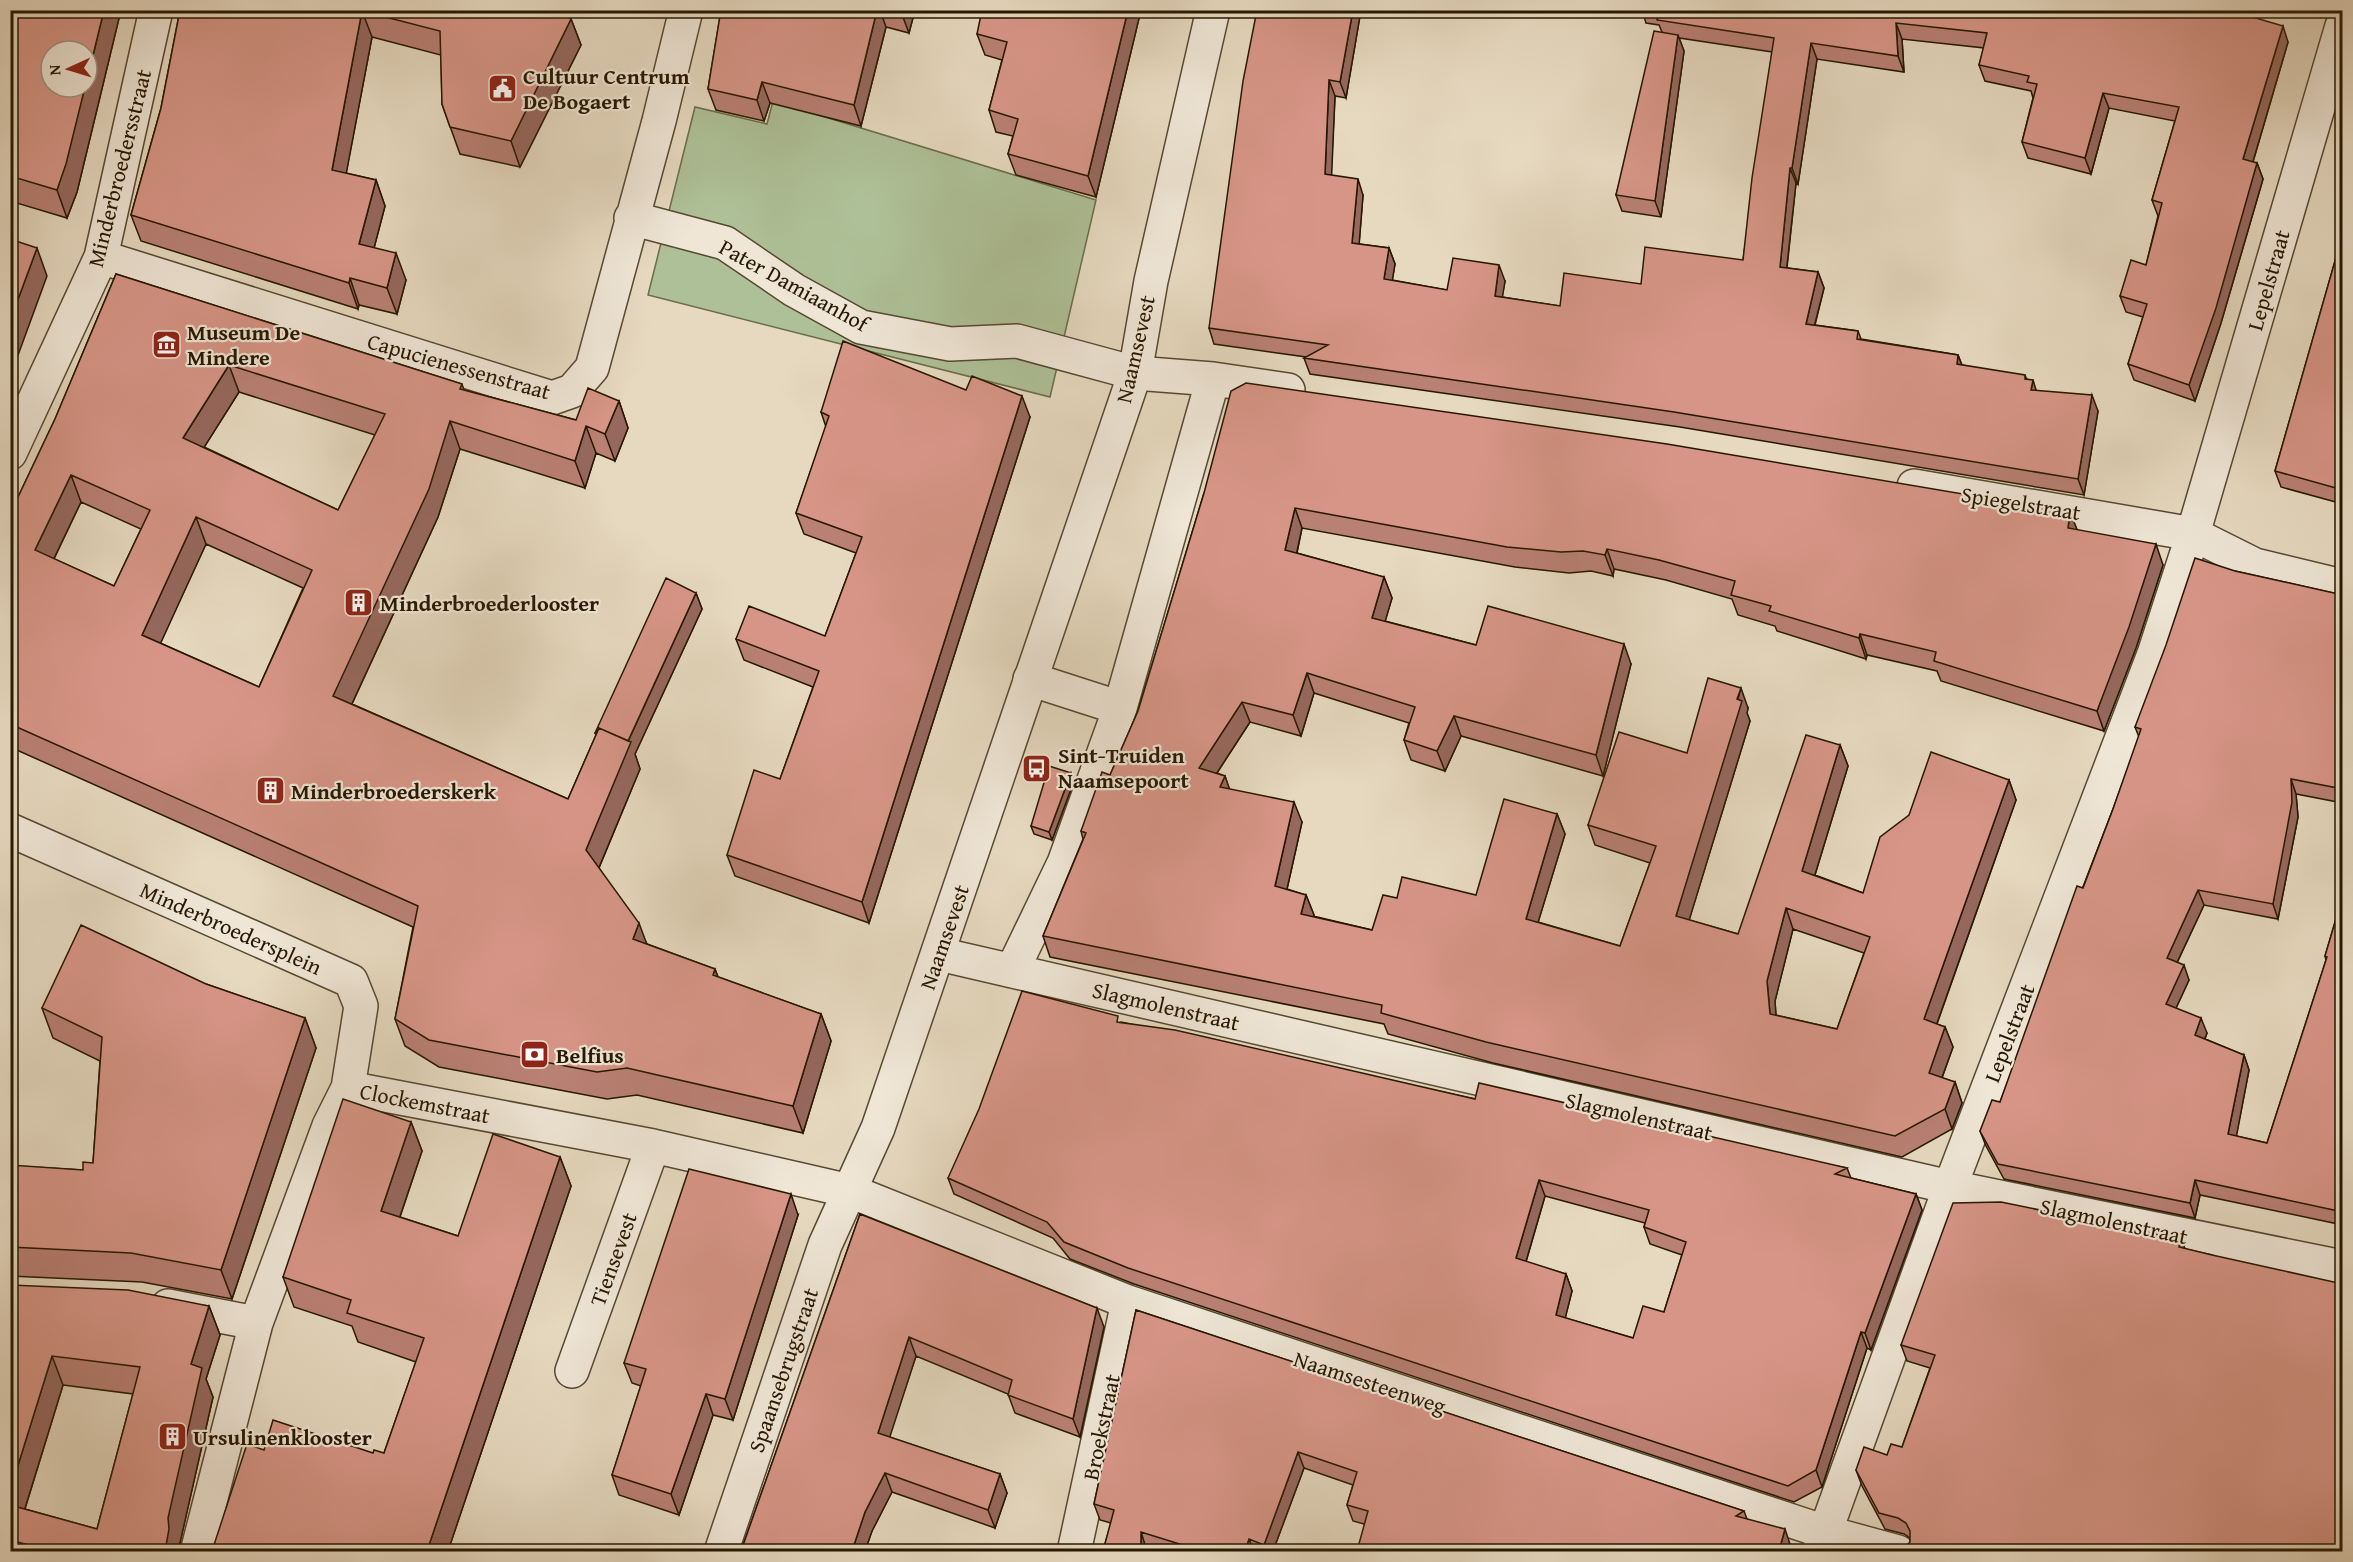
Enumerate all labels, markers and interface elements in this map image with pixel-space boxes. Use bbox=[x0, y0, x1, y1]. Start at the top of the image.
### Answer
north arrow bbox=[39, 39, 99, 99]
place label: Cultuur Centrum De Bogaert bbox=[523, 60, 690, 117]
text: N bbox=[42, 64, 66, 76]
street label: Minderbroedersstraat bbox=[79, 65, 159, 270]
public building icon: Cultuur Centrum De Bogaert bbox=[486, 73, 518, 105]
street label: Lepelstraat bbox=[2238, 226, 2298, 334]
street label: Pater Damiaanhof bbox=[714, 231, 877, 341]
street label: Naamsevest bbox=[1107, 292, 1163, 406]
place label: Museum De Mindere bbox=[187, 316, 300, 373]
street label: Capucienessenstraat bbox=[364, 325, 555, 408]
museum icon: Museum De Mindere bbox=[150, 329, 182, 361]
street label: Spiegelstraat bbox=[1959, 478, 2083, 528]
building icon: Minderbroederlooster bbox=[343, 587, 375, 619]
place label: Minderbroederlooster bbox=[380, 587, 599, 619]
place label: Sint-Truiden Naamsepoort bbox=[1058, 739, 1189, 796]
bus stop icon: Sint-Truiden Naamsepoort bbox=[1021, 752, 1053, 784]
building icon: Minderbroederskerk bbox=[254, 775, 286, 807]
place label: Minderbroederskerk bbox=[291, 775, 497, 807]
street label: Minderbroedersplein bbox=[135, 873, 328, 983]
street label: Naamsevest bbox=[911, 880, 977, 994]
street label: Slagmolenstraat bbox=[1089, 974, 1243, 1039]
street label: Lepelstraat bbox=[1976, 979, 2043, 1087]
bank icon: Belfius bbox=[519, 1039, 551, 1071]
place label: Belfius bbox=[556, 1039, 624, 1071]
street label: Clockemstraat bbox=[357, 1075, 493, 1131]
street label: Slagmolenstraat bbox=[1562, 1084, 1716, 1149]
street label: Slagmolenstraat bbox=[2037, 1190, 2191, 1252]
street label: Tiensevest bbox=[581, 1208, 645, 1310]
street label: Spaansebrugstraat bbox=[740, 1283, 826, 1457]
street label: Naamsesteenweg bbox=[1290, 1342, 1450, 1422]
street label: Broekstraat bbox=[1074, 1371, 1128, 1483]
building icon: Ursulinenklooster bbox=[156, 1421, 188, 1453]
place label: Ursulinenklooster bbox=[193, 1421, 372, 1453]

